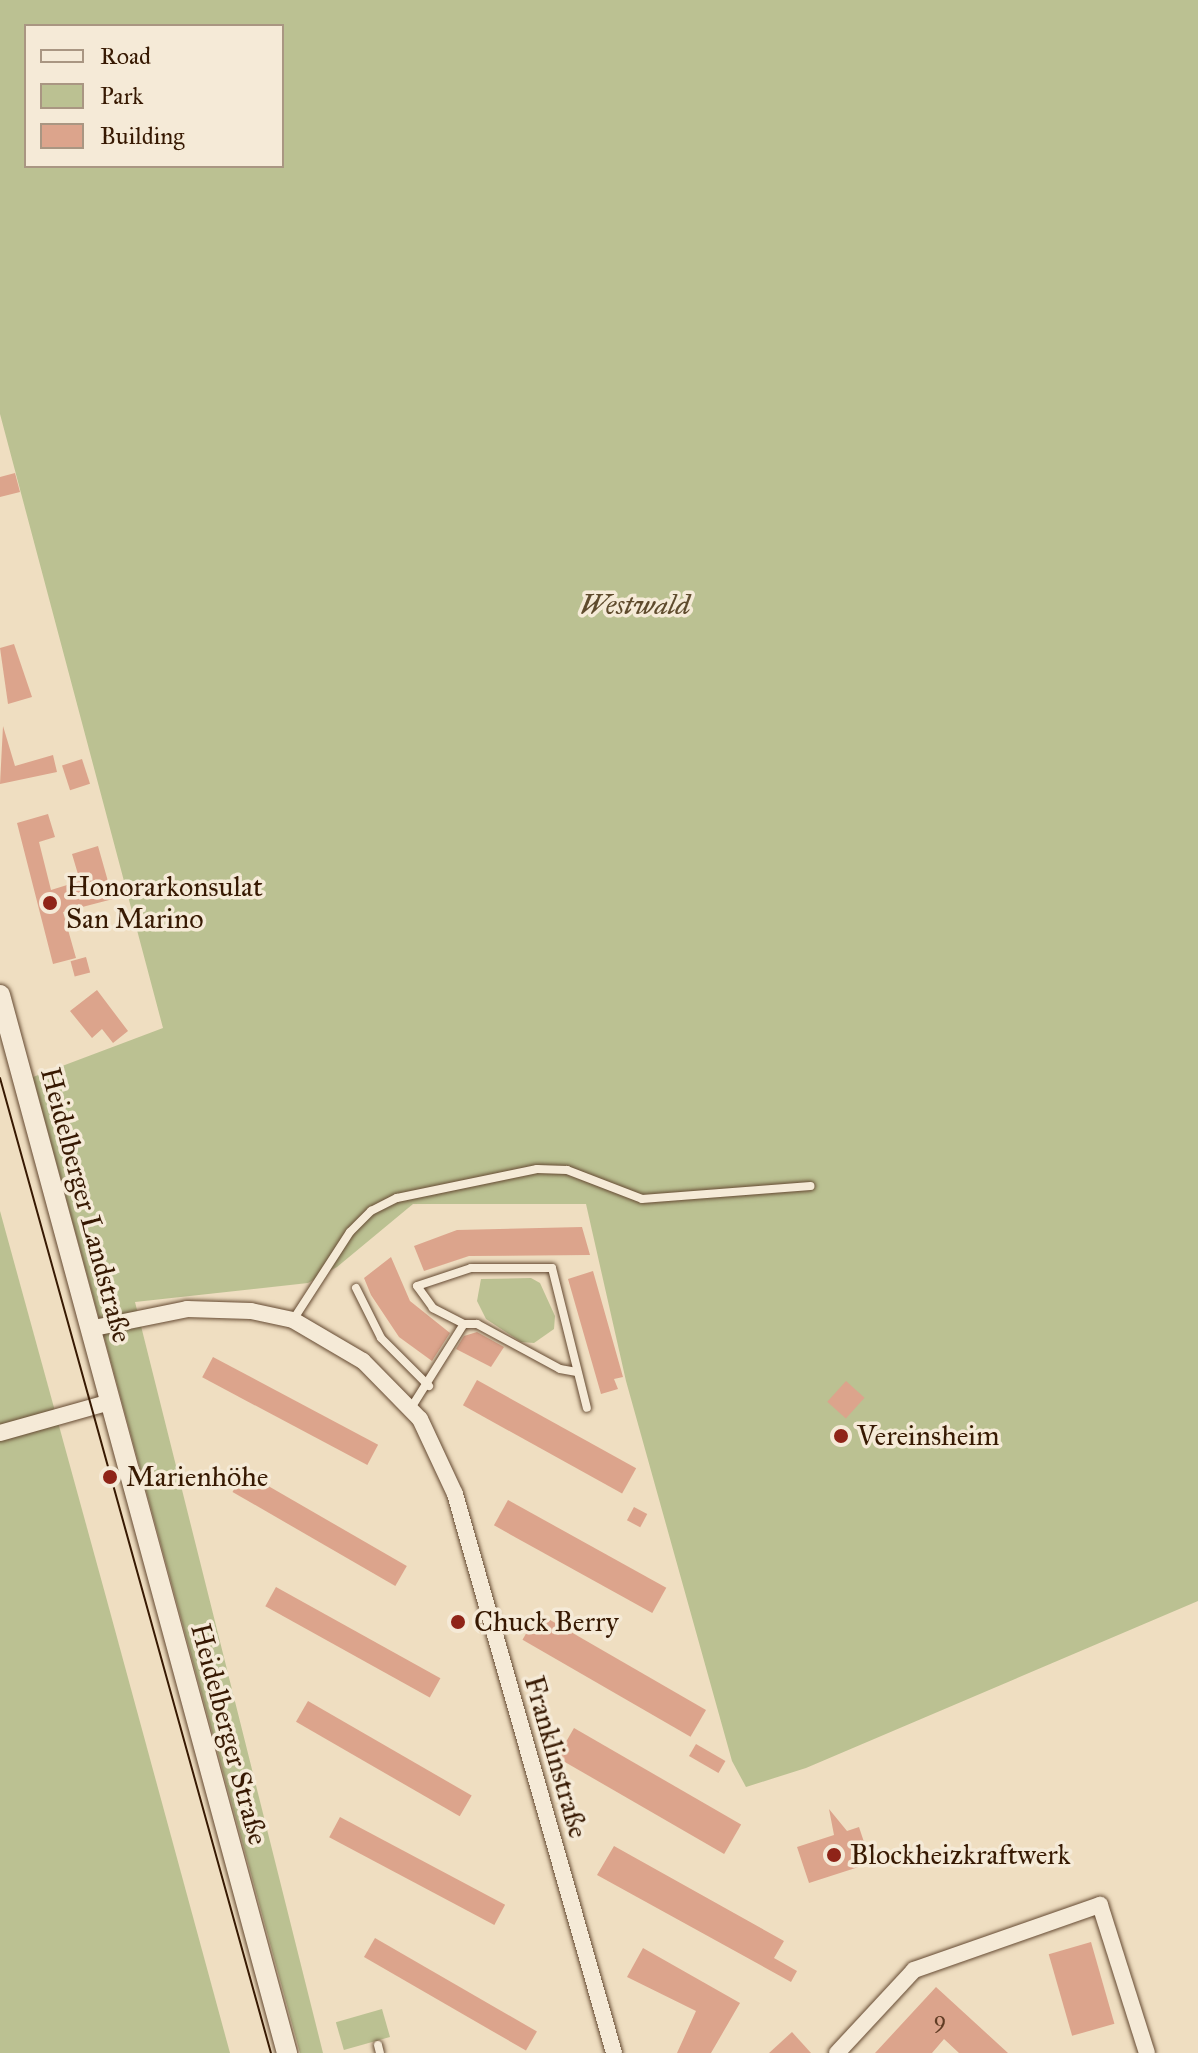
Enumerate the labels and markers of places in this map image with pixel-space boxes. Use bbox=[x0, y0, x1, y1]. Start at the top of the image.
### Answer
place label: Honorarkonsulat San Marino bbox=[66, 870, 263, 936]
marker: Honorarkonsulat San Marino bbox=[41, 894, 59, 912]
place label: Vereinsheim bbox=[857, 1419, 1000, 1453]
marker: Vereinsheim bbox=[832, 1427, 850, 1445]
place label: Marienhöhe bbox=[126, 1460, 268, 1494]
marker: Marienhöhe bbox=[101, 1468, 119, 1486]
place label: Chuck Berry bbox=[474, 1605, 619, 1639]
marker: Chuck Berry bbox=[449, 1613, 467, 1631]
place label: Blockheizkraftwerk bbox=[850, 1838, 1071, 1872]
marker: Blockheizkraftwerk bbox=[825, 1846, 843, 1864]

